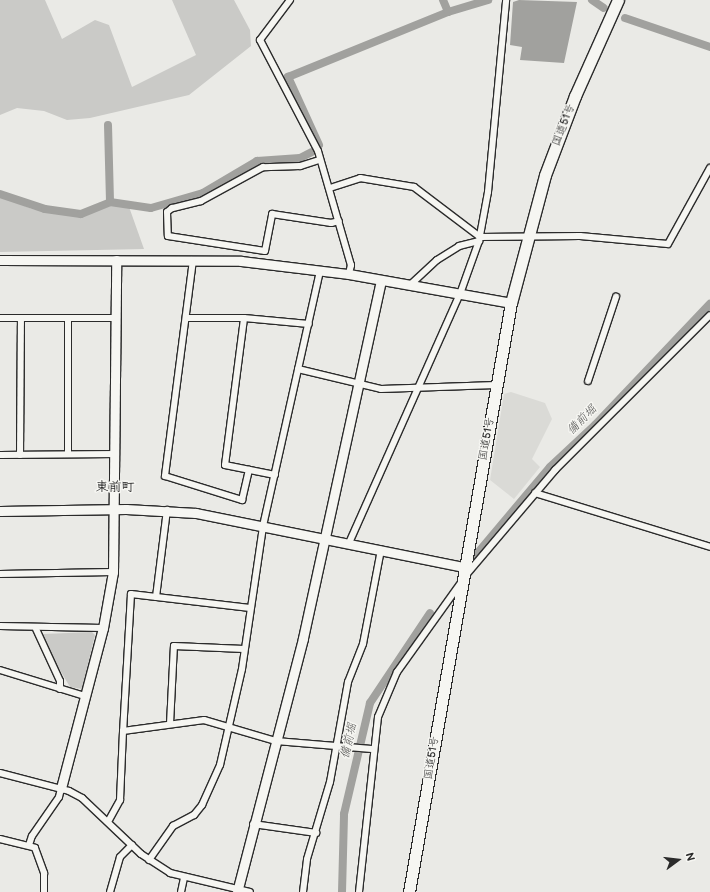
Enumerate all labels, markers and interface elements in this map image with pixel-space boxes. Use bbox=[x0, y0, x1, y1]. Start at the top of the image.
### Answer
street label: 国道51号 bbox=[550, 102, 578, 148]
water label: 備前堀 bbox=[564, 402, 600, 438]
street label: 国道51号 bbox=[477, 416, 497, 462]
district label: 東前町 bbox=[96, 479, 134, 495]
water label: 備前堀 bbox=[338, 722, 360, 760]
street label: 国道51号 bbox=[422, 735, 442, 781]
north arrow bbox=[658, 840, 698, 880]
text: N bbox=[683, 851, 697, 862]

